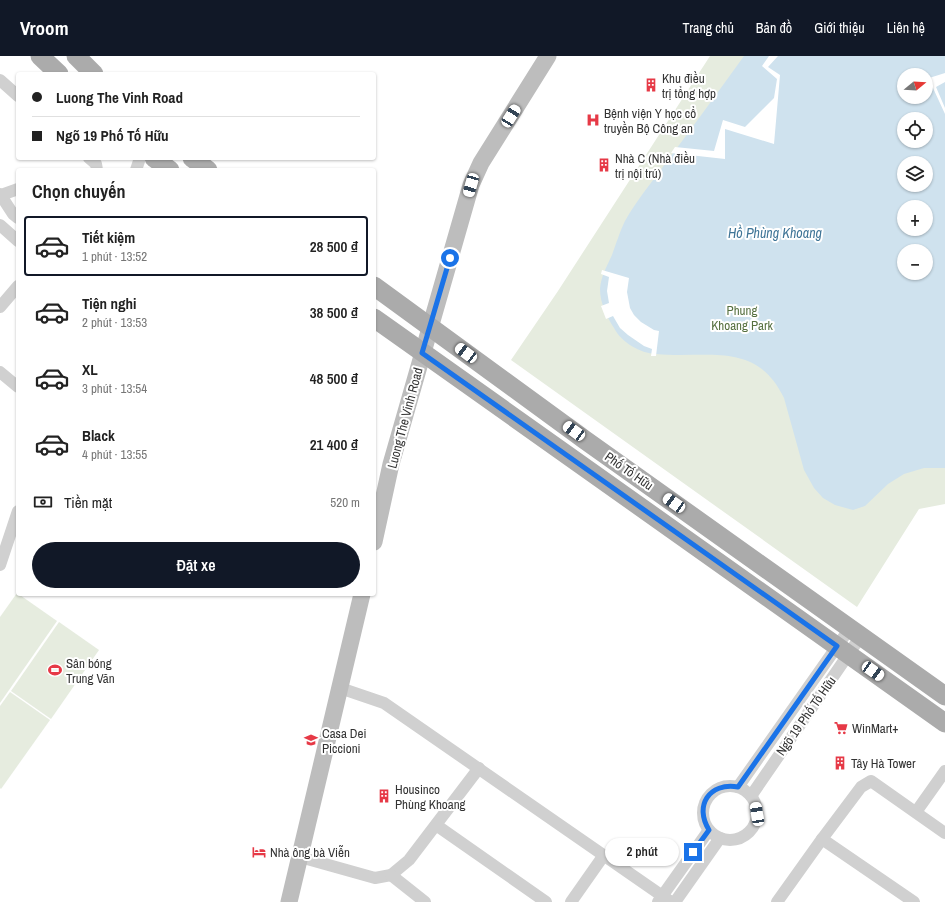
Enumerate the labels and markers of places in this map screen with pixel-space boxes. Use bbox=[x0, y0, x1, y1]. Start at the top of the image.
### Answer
place label: Khu điều trị tổng hợp bbox=[662, 70, 716, 102]
building icon: Khu điều trị tổng hợp bbox=[643, 77, 659, 93]
place label: Bệnh viện Y học cổ truyền Bộ Công an bbox=[604, 105, 696, 137]
hospital icon: Bệnh viện Y học cổ truyền Bộ Công an bbox=[585, 112, 601, 128]
place label: Nhà C (Nhà điều trị nội trú) bbox=[615, 150, 695, 182]
building icon: Nhà C (Nhà điều trị nội trú) bbox=[596, 157, 612, 173]
place label: Sân bóng Trung Văn bbox=[66, 655, 115, 687]
sports icon: Sân bóng Trung Văn bbox=[47, 662, 63, 678]
supermarket icon: WinMart+ bbox=[833, 720, 849, 736]
place label: WinMart+ bbox=[852, 720, 899, 737]
place label: Casa Dei Piccioni bbox=[322, 725, 366, 757]
school or university icon: Casa Dei Piccioni bbox=[303, 732, 319, 748]
building icon: Tây Hà Tower bbox=[832, 755, 848, 771]
place label: Tây Hà Tower bbox=[851, 755, 916, 772]
place label: Housinco Phùng Khoang bbox=[395, 781, 466, 813]
building icon: Housinco Phùng Khoang bbox=[376, 788, 392, 804]
hotel icon: Nhà ông bà Viễn bbox=[251, 844, 267, 860]
place label: Nhà ông bà Viễn bbox=[270, 844, 350, 861]

